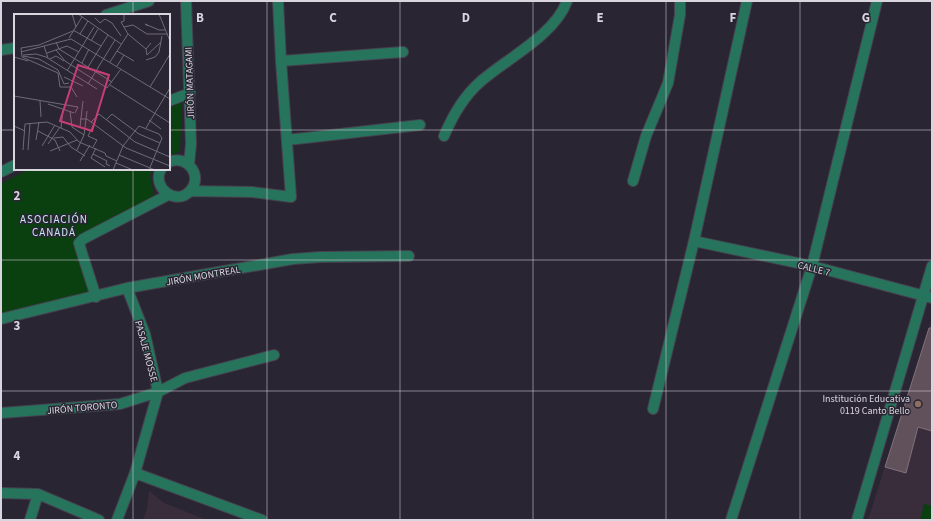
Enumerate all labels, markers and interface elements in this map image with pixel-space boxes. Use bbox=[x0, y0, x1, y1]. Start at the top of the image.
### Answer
text: B bbox=[196, 9, 204, 27]
text: C bbox=[329, 9, 337, 27]
text: D bbox=[462, 9, 470, 27]
text: E bbox=[596, 9, 604, 27]
text: F bbox=[730, 9, 737, 27]
text: G bbox=[862, 9, 870, 27]
inset map bbox=[14, 14, 170, 170]
street label: JIRÓN MATAGAMI bbox=[182, 47, 198, 119]
text: 2 bbox=[14, 187, 21, 205]
district label: ASOCIACIÓN CANADÁ bbox=[20, 212, 88, 240]
street label: CALLE 7 bbox=[796, 258, 832, 280]
street label: JIRÓN MONTREAL bbox=[165, 263, 242, 289]
text: 3 bbox=[14, 317, 21, 335]
street label: PASAJE MOSSE bbox=[131, 319, 161, 384]
place label: Institución Educativa 0119 Canto Bello bbox=[822, 392, 910, 418]
street label: JIRÓN TORONTO bbox=[46, 398, 118, 418]
marker: Institución Educativa 0119 Canto Bello bbox=[913, 399, 923, 409]
text: 4 bbox=[14, 447, 21, 465]

